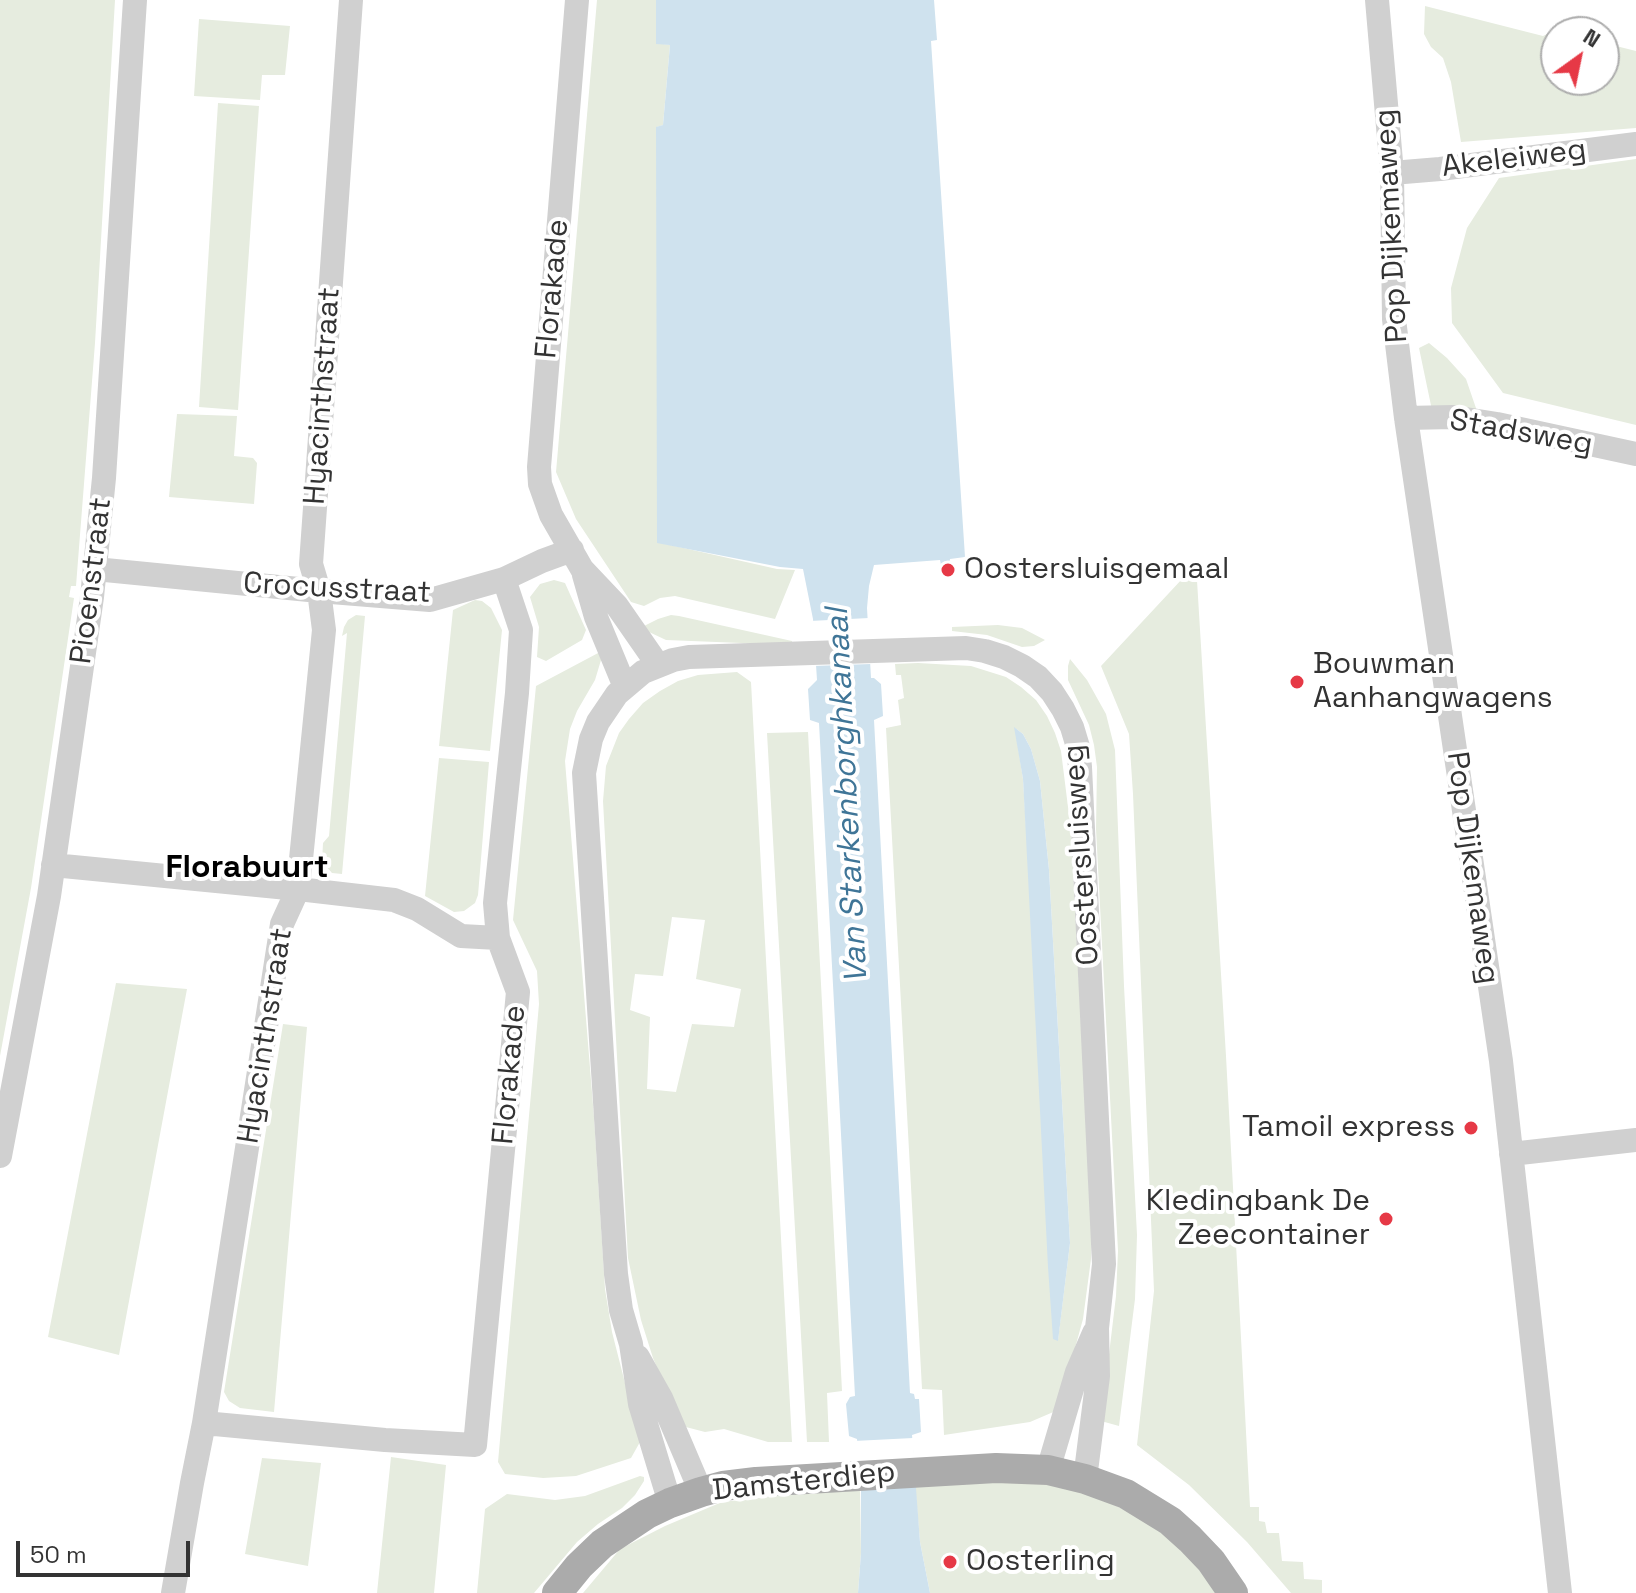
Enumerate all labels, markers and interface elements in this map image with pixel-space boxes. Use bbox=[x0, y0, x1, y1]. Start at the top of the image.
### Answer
north arrow bbox=[1540, 16, 1620, 96]
text: N bbox=[1578, 22, 1606, 53]
street label: Pop Dijkemaweg bbox=[1368, 108, 1416, 344]
street label: Akeleiweg bbox=[1440, 132, 1588, 186]
street label: Florakade bbox=[529, 218, 577, 360]
street label: Hyacinthstraat bbox=[297, 286, 349, 506]
street label: Stadsweg bbox=[1447, 403, 1595, 463]
street label: Pioenstraat bbox=[64, 496, 120, 666]
place label: Oostersluisgemaal bbox=[964, 552, 1229, 588]
marker: Oostersluisgemaal bbox=[939, 561, 957, 579]
street label: Crocusstraat bbox=[242, 566, 432, 612]
water label: Van Starkenborghkanaal bbox=[819, 607, 877, 985]
place label: Bouwman Aanhangwagens bbox=[1313, 647, 1553, 718]
marker: Bouwman Aanhangwagens bbox=[1288, 673, 1306, 691]
street label: Oostersluisweg bbox=[1056, 743, 1108, 967]
street label: Pop Dijkemaweg bbox=[1438, 749, 1506, 987]
district label: Florabuurt bbox=[165, 849, 329, 887]
street label: Hyacinthstraat bbox=[231, 926, 301, 1146]
street label: Florakade bbox=[486, 1004, 534, 1146]
place label: Tamoil express bbox=[1242, 1110, 1455, 1146]
marker: Tamoil express bbox=[1462, 1119, 1480, 1137]
place label: Kledingbank De Zeecontainer bbox=[1146, 1184, 1370, 1254]
marker: Kledingbank De Zeecontainer bbox=[1377, 1210, 1395, 1228]
street label: Damsterdiep bbox=[711, 1454, 897, 1510]
scale bar bbox=[20, 1525, 194, 1575]
text: 50 m bbox=[30, 1539, 87, 1570]
place label: Oosterling bbox=[966, 1544, 1115, 1580]
marker: Oosterling bbox=[941, 1553, 959, 1571]

